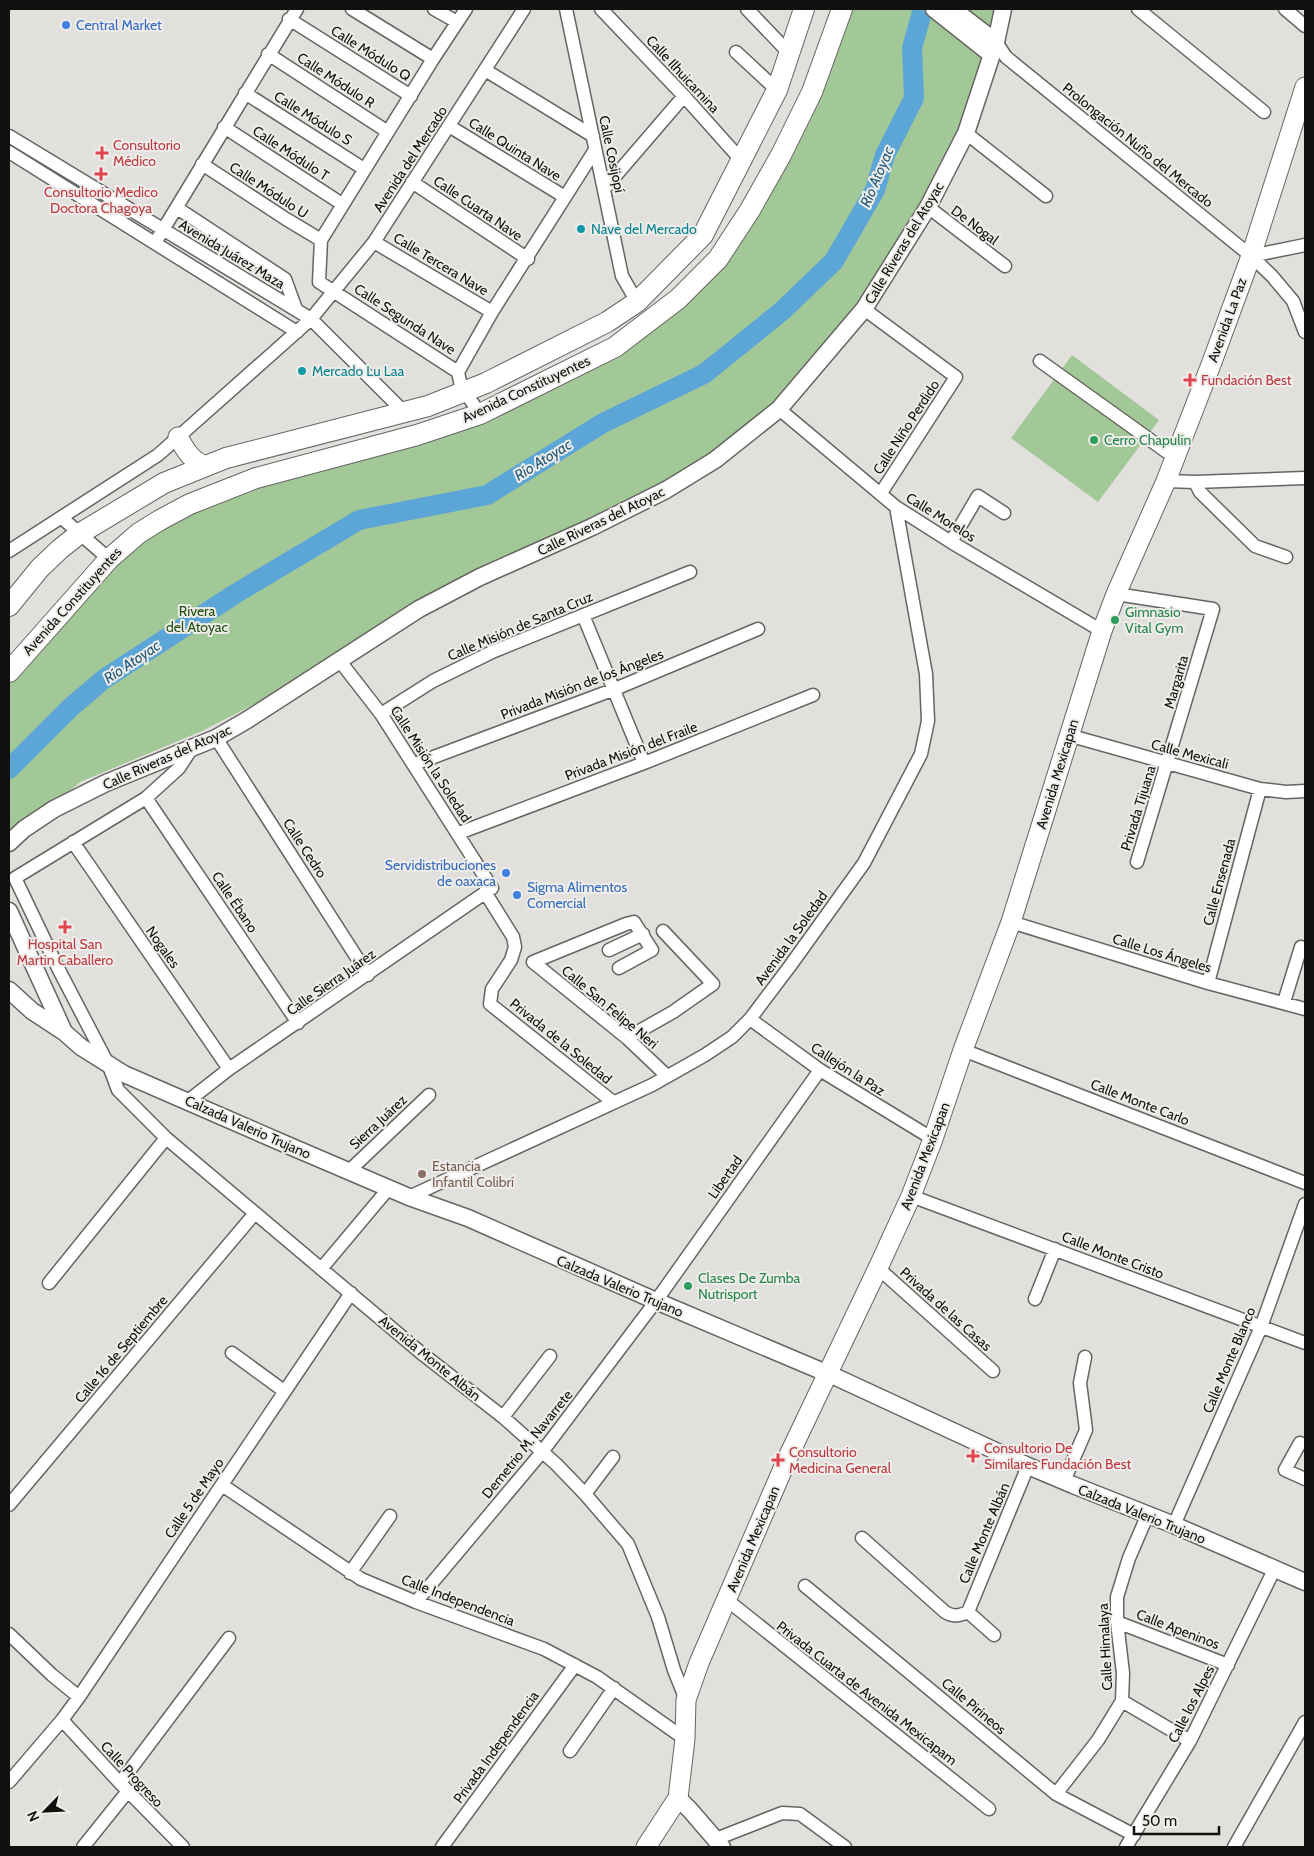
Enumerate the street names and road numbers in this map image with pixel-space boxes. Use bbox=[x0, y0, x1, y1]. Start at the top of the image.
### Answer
street label: Calle Módulo Q bbox=[328, 21, 415, 85]
street label: Calle Ilhuicamina bbox=[642, 31, 724, 117]
street label: Calle Módulo R bbox=[294, 48, 379, 112]
street label: Prolongación Nuño del Mercado bbox=[1059, 79, 1217, 212]
street label: Calle Módulo S bbox=[271, 87, 355, 149]
street label: Avenida del Mercado bbox=[369, 102, 451, 215]
street label: Calle Quinta Nave bbox=[465, 113, 565, 185]
street label: Calle Cosijopí bbox=[595, 114, 629, 194]
street label: Calle Módulo T bbox=[249, 122, 333, 185]
street label: Calle Módulo U bbox=[226, 158, 312, 222]
street label: Calle Cuarta Nave bbox=[430, 172, 526, 244]
street label: Calle Riveras del Atoyac bbox=[860, 179, 948, 307]
street label: De Nogal bbox=[948, 201, 1003, 249]
street label: Avenida Juárez Maza bbox=[176, 215, 288, 293]
street label: Calle Tercera Nave bbox=[390, 229, 492, 299]
street label: Avenida La Paz bbox=[1203, 275, 1251, 365]
street label: Calle Segunda Nave bbox=[351, 279, 459, 359]
street label: Avenida Constituyentes bbox=[459, 351, 593, 427]
street label: Calle Niño Perdido bbox=[869, 376, 943, 478]
street label: Calle Riveras del Atoyac bbox=[534, 482, 668, 560]
street label: Calle Morelos bbox=[903, 488, 980, 546]
street label: Avenida Constituyentes bbox=[19, 543, 125, 659]
street label: Calle Misión de Santa Cruz bbox=[445, 587, 596, 665]
street label: Privada Misión de los Ángeles bbox=[498, 645, 666, 723]
street label: Margarita bbox=[1160, 653, 1192, 711]
street label: Calle Misión la Soledad bbox=[387, 702, 475, 826]
street label: Privada Misión del Fraile bbox=[562, 717, 700, 785]
street label: Avenida Mexicapan bbox=[1032, 717, 1082, 831]
street label: Calle Riveras del Atoyac bbox=[100, 720, 234, 794]
street label: Calle Mexicali bbox=[1149, 735, 1231, 773]
street label: Privada Tijuana bbox=[1116, 763, 1160, 853]
street label: Calle Cedro bbox=[279, 815, 331, 881]
street label: Calle Ensenada bbox=[1199, 836, 1239, 928]
street label: Calle Ébano bbox=[208, 868, 262, 936]
street label: Avenida la Soledad bbox=[751, 887, 831, 989]
street label: Nogales bbox=[142, 922, 184, 972]
street label: Calle Los Ángeles bbox=[1110, 929, 1214, 977]
street label: Calle Sierra Juárez bbox=[283, 944, 379, 1019]
street label: Calle San Felipe Neri bbox=[558, 961, 662, 1053]
street label: Privada de la Soledad bbox=[506, 994, 616, 1088]
street label: Callejón la Paz bbox=[807, 1038, 889, 1100]
street label: Calle Monte Carlo bbox=[1088, 1075, 1192, 1129]
street label: Sierra Juárez bbox=[345, 1090, 411, 1153]
street label: Calzada Valerio Trujano bbox=[182, 1091, 314, 1163]
street label: Avenida Mexicapan bbox=[896, 1099, 954, 1212]
street label: Libertad bbox=[704, 1152, 746, 1202]
street label: Calle Monte Cristo bbox=[1059, 1227, 1167, 1283]
street label: Calzada Valerio Trujano bbox=[554, 1251, 686, 1321]
street label: Privada de las Casas bbox=[896, 1263, 996, 1355]
street label: Calle 16 de Septiembre bbox=[71, 1291, 171, 1407]
street label: Calle Monte Blanco bbox=[1198, 1304, 1260, 1416]
street label: Avenida Monte Albán bbox=[375, 1311, 485, 1405]
street label: Demetrio M. Navarrete bbox=[478, 1386, 576, 1502]
street label: Calle 5 de Mayo bbox=[160, 1454, 228, 1542]
street label: Calle Monte Albán bbox=[955, 1480, 1013, 1586]
street label: Calzada Valerio Trujano bbox=[1076, 1480, 1209, 1548]
street label: Avenida Mexicapan bbox=[722, 1483, 784, 1595]
street label: Calle Independencia bbox=[399, 1570, 518, 1630]
street label: Calle Himalaya bbox=[1094, 1603, 1116, 1691]
street label: Calle Apeninos bbox=[1134, 1605, 1222, 1653]
street label: Privada Cuarta de Avenida Mexicapam bbox=[773, 1617, 961, 1769]
street label: Calle los Alpes bbox=[1164, 1662, 1218, 1746]
street label: Calle Pirineos bbox=[938, 1674, 1010, 1738]
street label: Privada Independencia bbox=[449, 1687, 543, 1807]
street label: Calle Progreso bbox=[97, 1737, 167, 1811]

